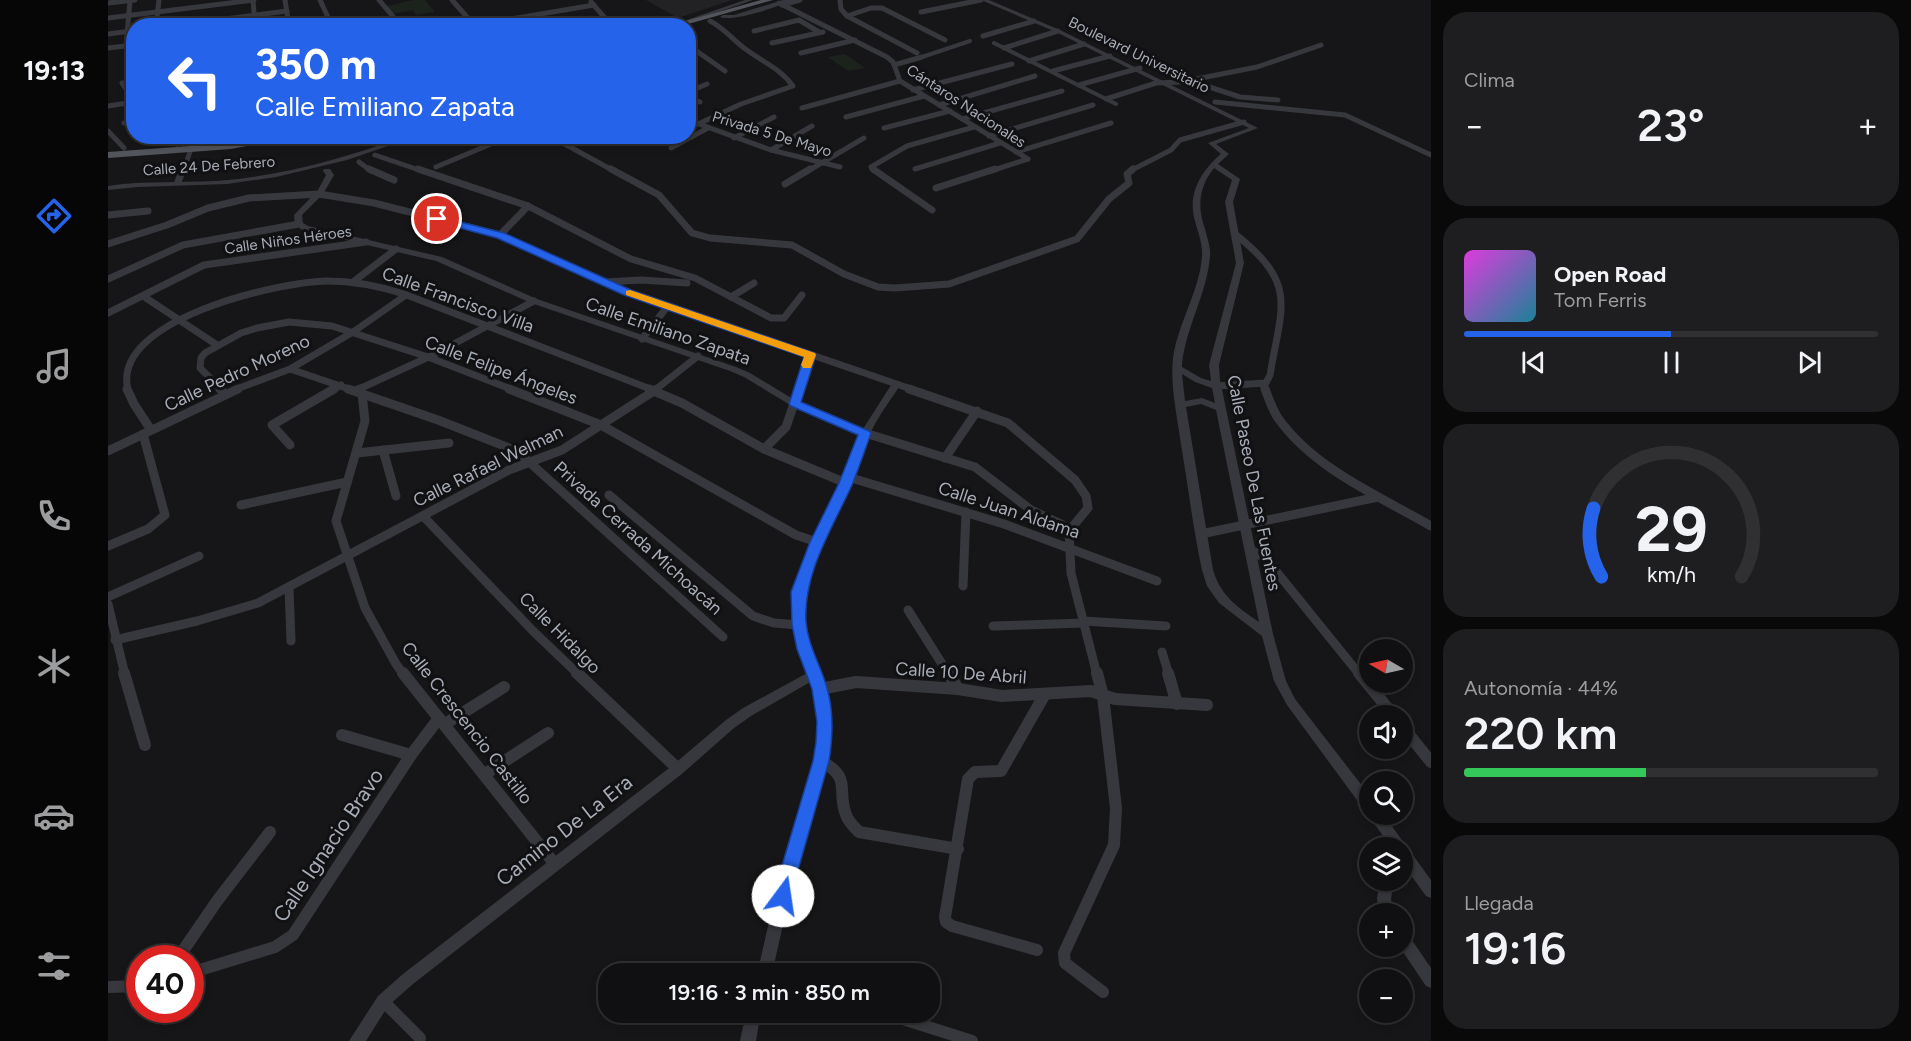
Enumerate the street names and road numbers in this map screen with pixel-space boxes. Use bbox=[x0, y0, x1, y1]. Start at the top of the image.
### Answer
street label: Boulevard Universitario bbox=[1066, 13, 1213, 97]
street label: Cántaros Nacionales bbox=[903, 61, 1029, 151]
street label: Privada 5 De Mayo bbox=[710, 107, 834, 161]
street label: Calle 24 De Febrero bbox=[142, 152, 276, 180]
street label: Calle Niños Héroes bbox=[223, 222, 353, 258]
street label: Calle Francisco Villa bbox=[379, 262, 537, 338]
street label: Calle Emiliano Zapata bbox=[583, 292, 753, 370]
street label: Calle Pedro Moreno bbox=[161, 330, 313, 416]
street label: Calle Felipe Ángeles bbox=[422, 331, 580, 409]
street label: Calle Paseo De Las Fuentes bbox=[1222, 373, 1286, 593]
street label: Calle Rafael Welman bbox=[410, 420, 566, 512]
street label: Privada Cerrada Michoacán bbox=[549, 456, 727, 620]
street label: Calle Juan Aldama bbox=[935, 477, 1083, 543]
street label: Calle Hidalgo bbox=[514, 587, 606, 679]
street label: Calle Crescencio Castillo bbox=[397, 637, 537, 809]
street label: Calle 10 De Abril bbox=[895, 657, 1027, 689]
street label: Calle Ignacio Bravo bbox=[268, 764, 388, 926]
street label: Camino De La Era bbox=[491, 769, 637, 891]

